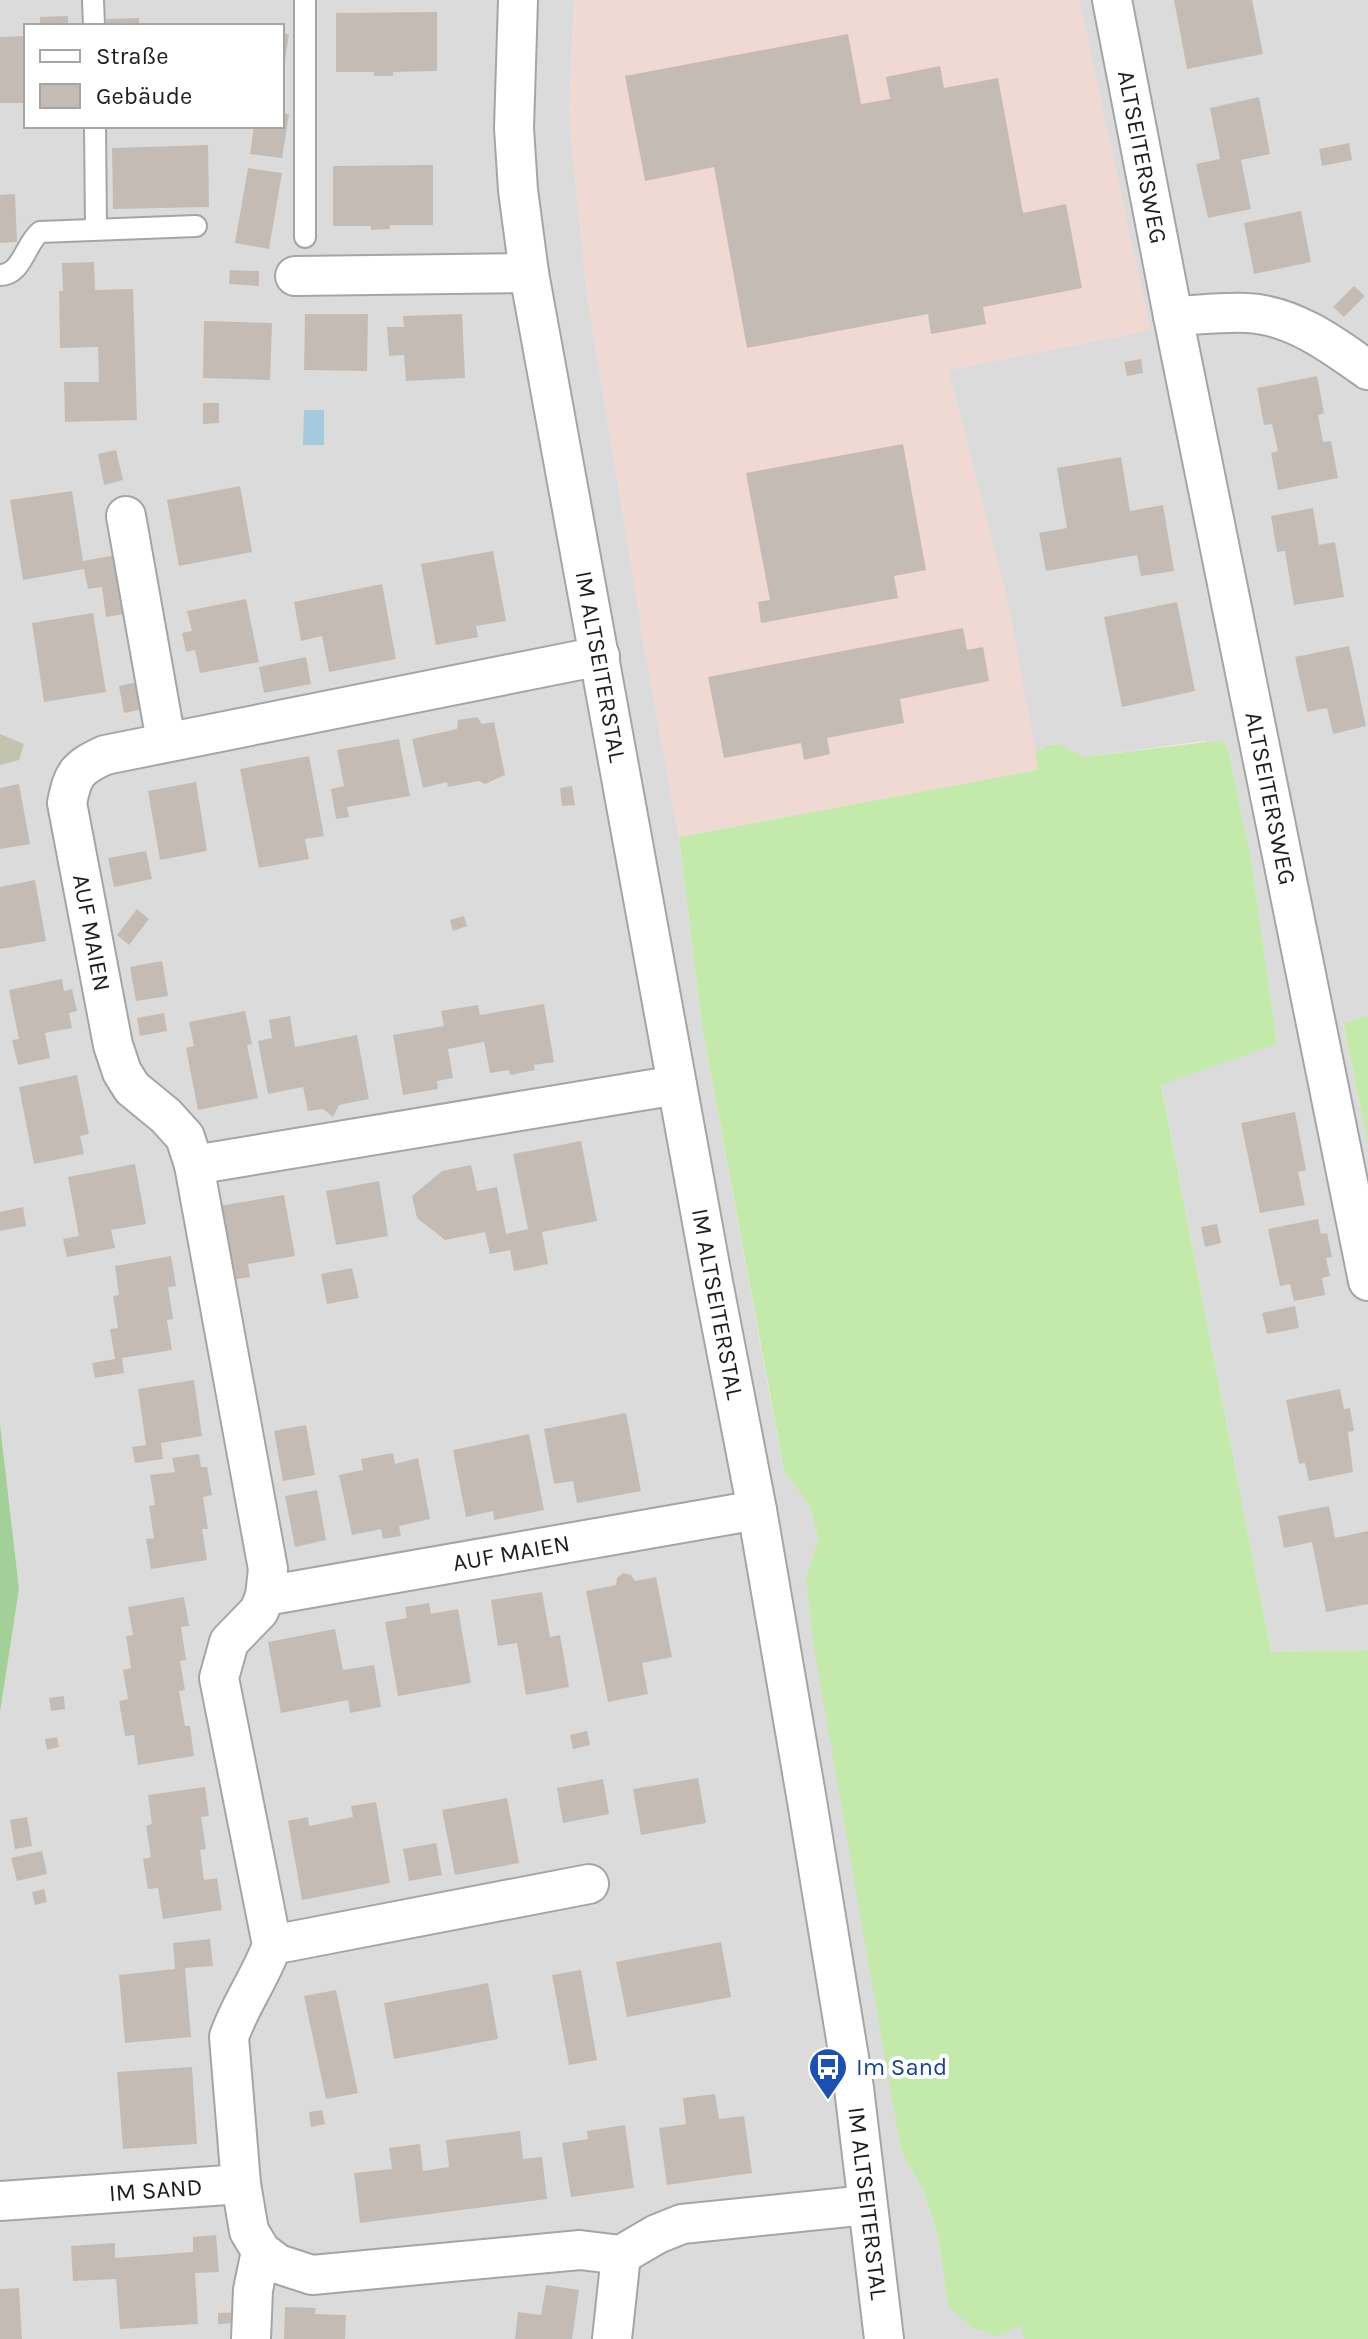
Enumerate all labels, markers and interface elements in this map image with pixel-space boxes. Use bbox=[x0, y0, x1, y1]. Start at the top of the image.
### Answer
legend bbox=[24, 24, 284, 128]
text: Straße bbox=[96, 42, 168, 70]
street label: ALTSEITERSWEG bbox=[1112, 68, 1173, 246]
text: Gebäude bbox=[96, 82, 192, 110]
street label: IM ALTSEITERSTAL bbox=[570, 569, 632, 765]
street label: ALTSEITERSWEG bbox=[1239, 709, 1302, 887]
street label: AUF MAIEN bbox=[67, 872, 116, 994]
street label: IM ALTSEITERSTAL bbox=[686, 1206, 750, 1403]
street label: AUF MAIEN bbox=[450, 1529, 572, 1577]
bus stop icon: Im Sand bbox=[807, 2046, 849, 2101]
place label: Im Sand bbox=[856, 2053, 947, 2081]
street label: IM ALTSEITERSTAL bbox=[842, 2105, 893, 2302]
street label: IM SAND bbox=[108, 2173, 203, 2207]

